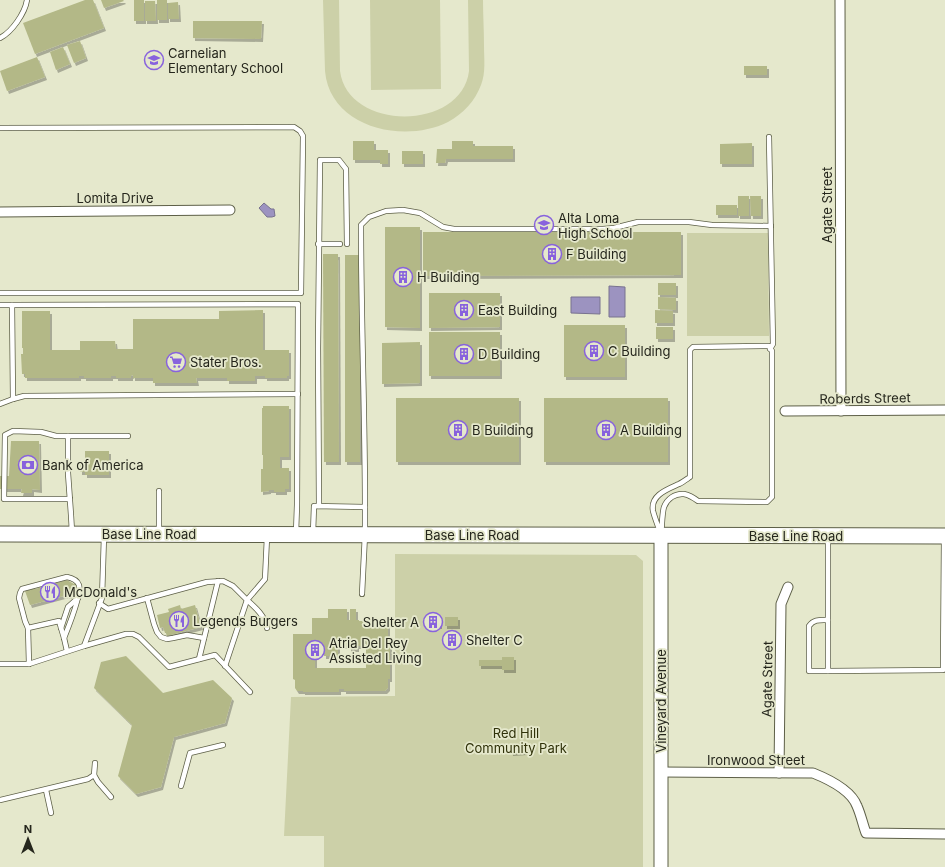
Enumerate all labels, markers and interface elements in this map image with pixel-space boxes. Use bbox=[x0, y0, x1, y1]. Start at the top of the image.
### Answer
place label: Carnelian Elementary School bbox=[168, 45, 283, 76]
school or university icon: Carnelian Elementary School bbox=[143, 49, 165, 71]
street label: Agate Street bbox=[819, 167, 835, 243]
street label: Lomita Drive bbox=[76, 190, 154, 206]
place label: Alta Loma High School bbox=[558, 210, 632, 241]
school or university icon: Alta Loma High School bbox=[533, 214, 555, 236]
building icon: F Building bbox=[541, 243, 563, 265]
place label: F Building bbox=[566, 246, 627, 262]
building icon: H Building bbox=[392, 266, 414, 288]
place label: H Building bbox=[417, 269, 480, 285]
building icon: East Building bbox=[453, 299, 475, 321]
place label: East Building bbox=[478, 302, 557, 318]
building icon: C Building bbox=[583, 340, 605, 362]
building icon: D Building bbox=[453, 343, 475, 365]
place label: C Building bbox=[608, 343, 670, 359]
place label: D Building bbox=[478, 346, 540, 362]
supermarket icon: Stater Bros. bbox=[165, 351, 187, 373]
place label: Stater Bros. bbox=[190, 354, 262, 370]
street label: Roberds Street bbox=[819, 389, 911, 407]
building icon: B Building bbox=[447, 419, 469, 441]
building icon: A Building bbox=[595, 419, 617, 441]
place label: B Building bbox=[472, 422, 533, 438]
place label: A Building bbox=[620, 422, 682, 438]
bank icon: Bank of America bbox=[17, 454, 39, 476]
place label: Bank of America bbox=[42, 457, 144, 473]
street label: Base Line Road bbox=[102, 526, 196, 542]
street label: Base Line Road bbox=[425, 527, 519, 543]
street label: Base Line Road bbox=[749, 528, 843, 544]
restaurant icon: McDonald's bbox=[39, 581, 61, 603]
place label: McDonald's bbox=[64, 584, 137, 600]
restaurant icon: Legends Burgers bbox=[168, 610, 190, 632]
building icon: Shelter A bbox=[422, 611, 444, 633]
place label: Legends Burgers bbox=[193, 613, 298, 629]
place label: Shelter A bbox=[363, 614, 419, 630]
building icon: Shelter C bbox=[441, 629, 463, 651]
place label: Shelter C bbox=[466, 632, 523, 648]
place label: Atria Del Rey Assisted Living bbox=[329, 635, 422, 666]
building icon: Atria Del Rey Assisted Living bbox=[304, 639, 326, 661]
street label: Agate Street bbox=[758, 641, 776, 717]
street label: Vineyard Avenue bbox=[653, 649, 669, 753]
park label: Red Hill Community Park bbox=[465, 725, 567, 756]
street label: Ironwood Street bbox=[707, 752, 805, 768]
north arrow bbox=[8, 819, 48, 859]
text: N bbox=[24, 822, 32, 836]

